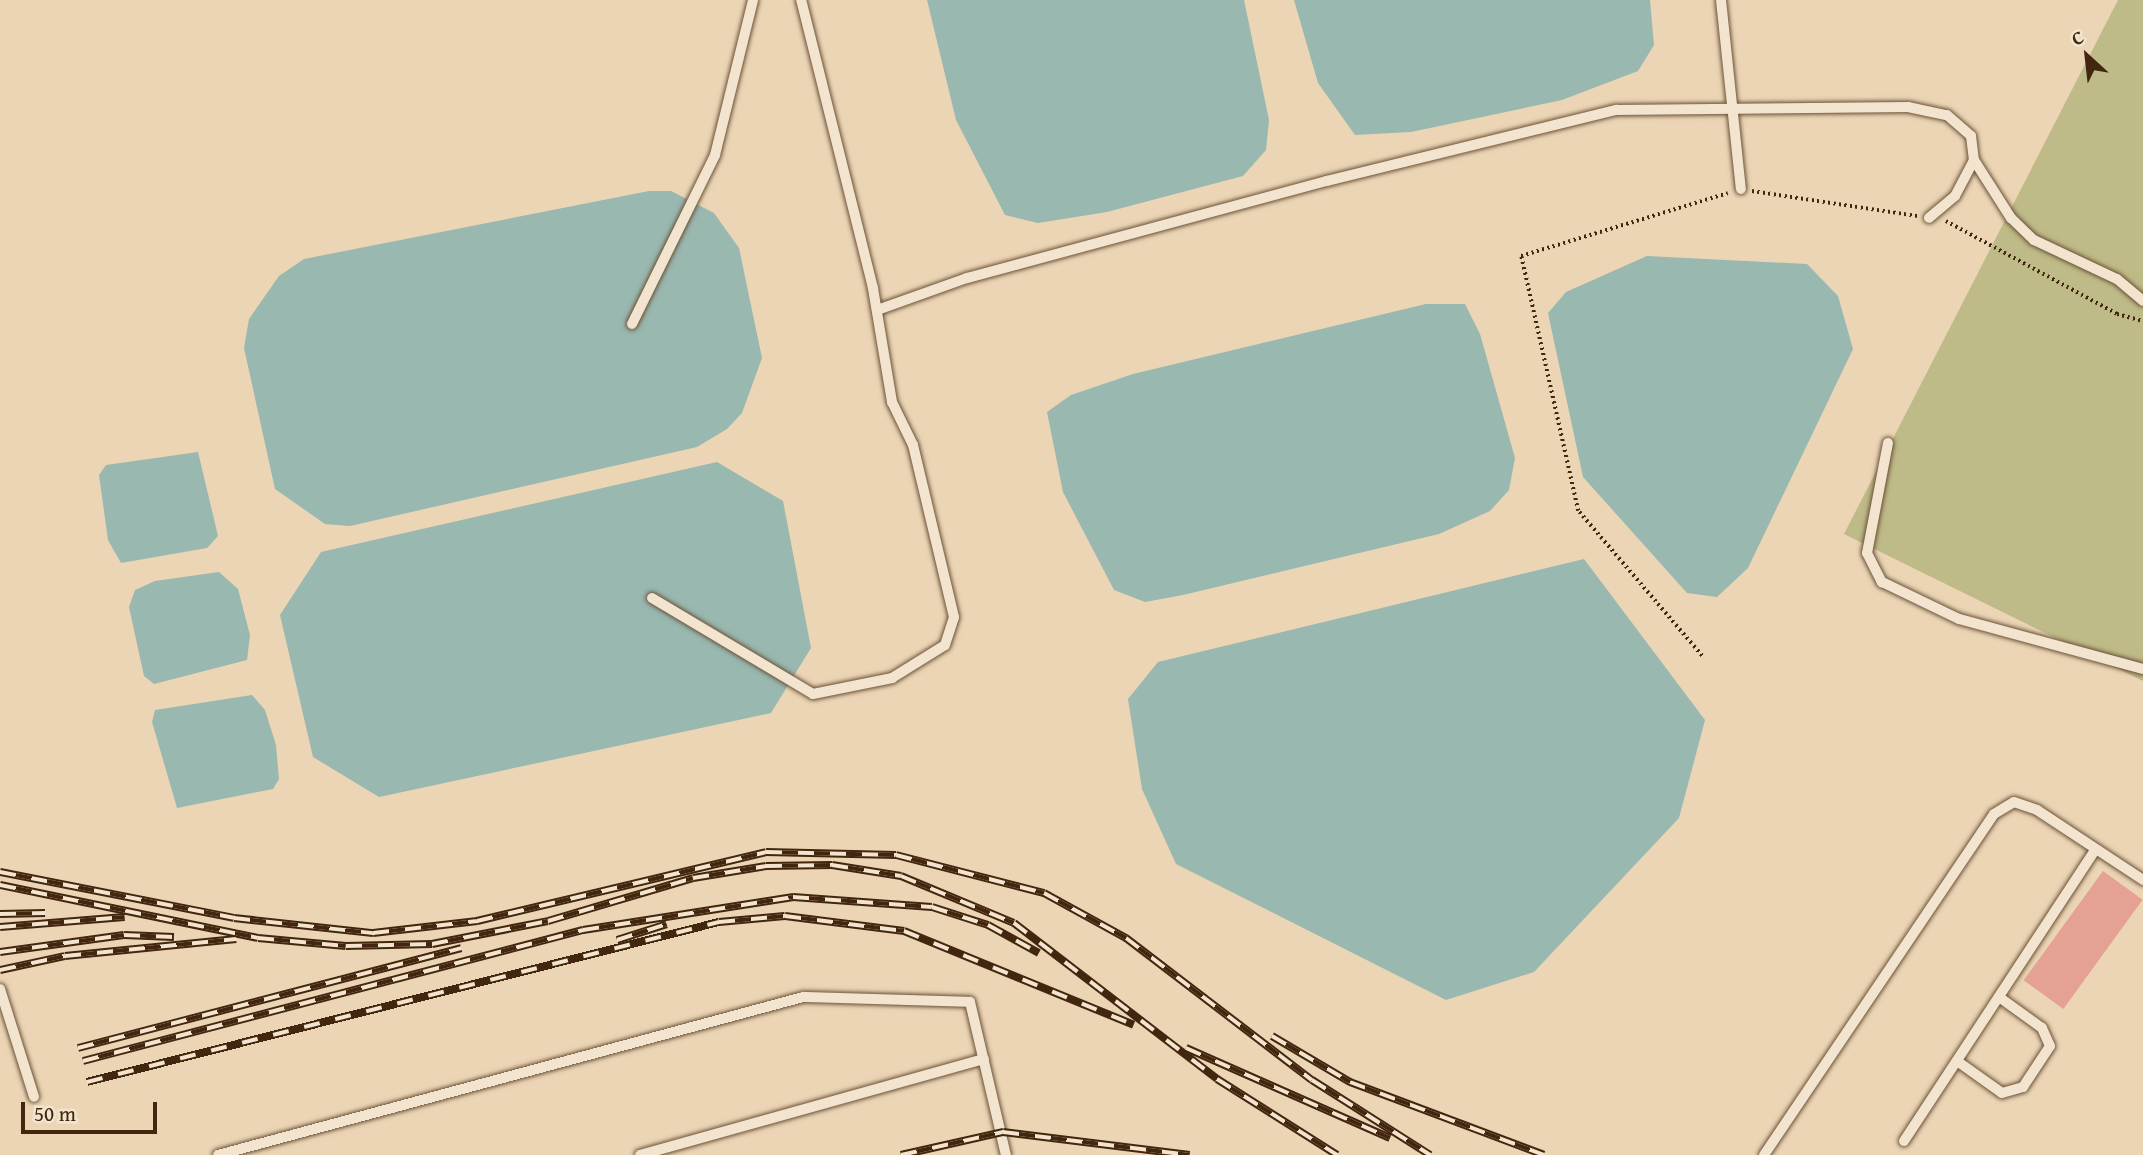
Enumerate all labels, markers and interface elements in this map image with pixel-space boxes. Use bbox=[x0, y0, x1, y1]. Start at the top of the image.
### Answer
north arrow bbox=[2052, 21, 2122, 91]
text: С bbox=[2066, 22, 2089, 52]
scale bar bbox=[24, 1088, 161, 1132]
text: 50 m bbox=[34, 1098, 76, 1129]

